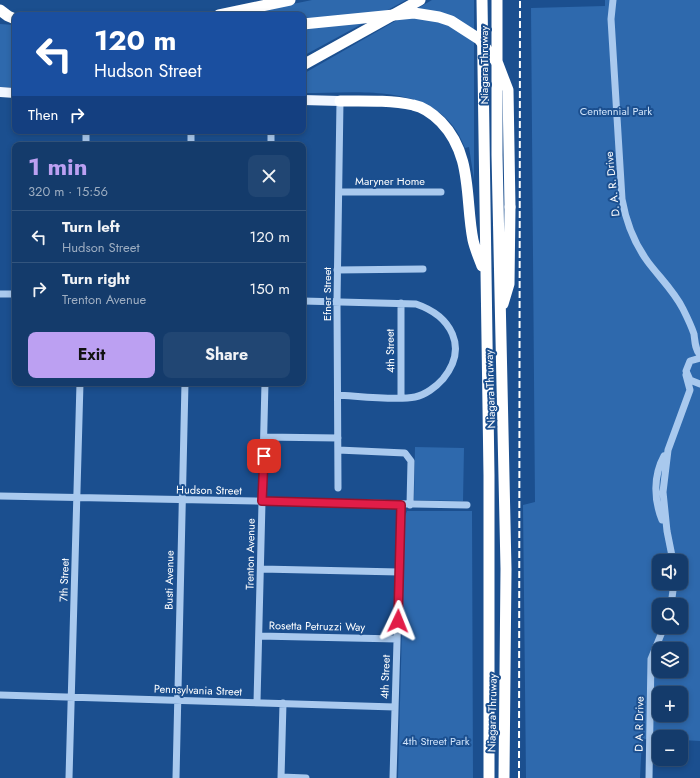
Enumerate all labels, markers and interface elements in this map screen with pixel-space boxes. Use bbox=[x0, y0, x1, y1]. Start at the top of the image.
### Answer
text: 120 m bbox=[94, 20, 177, 61]
street label: Niagara Thruway bbox=[476, 26, 492, 104]
icon: left bbox=[28, 28, 80, 80]
text: Hudson Street bbox=[94, 58, 201, 84]
park label: Centennial Park bbox=[580, 103, 652, 119]
text: Then bbox=[28, 104, 58, 126]
icon: right bbox=[66, 104, 88, 126]
text: 1 min bbox=[28, 149, 88, 184]
street label: D. A. R. Drive bbox=[601, 150, 623, 217]
button: close bbox=[248, 155, 290, 197]
street label: Maryner Home bbox=[355, 173, 425, 189]
text: 320 m · 15:56 bbox=[28, 182, 108, 201]
text: Turn left bbox=[62, 216, 120, 238]
icon: left bbox=[28, 226, 50, 248]
text: 120 m bbox=[250, 226, 290, 248]
text: Hudson Street bbox=[62, 238, 140, 257]
street label: Efner Street bbox=[319, 267, 335, 321]
text: Turn right bbox=[62, 268, 130, 290]
icon: right bbox=[28, 278, 50, 300]
text: 150 m bbox=[250, 278, 290, 300]
text: Trenton Avenue bbox=[62, 290, 146, 309]
street label: 4th Street bbox=[382, 328, 398, 373]
button: Exit bbox=[28, 332, 155, 378]
button: Share bbox=[163, 332, 290, 378]
street label: Niagara Thruway bbox=[481, 349, 499, 429]
pin bbox=[247, 439, 281, 473]
icon: arrive bbox=[253, 445, 275, 467]
street label: Hudson Street bbox=[176, 481, 242, 499]
street label: Trenton Avenue bbox=[241, 518, 259, 590]
street label: Busti Avenue bbox=[160, 550, 178, 610]
map controls bbox=[652, 554, 688, 766]
button: sound bbox=[652, 554, 688, 590]
street label: 7th Street bbox=[55, 558, 73, 602]
button: search bbox=[652, 598, 688, 634]
position arrow bbox=[377, 600, 419, 642]
street label: Rosetta Petruzzi Way bbox=[269, 617, 365, 635]
button: layers bbox=[652, 642, 688, 678]
street label: 4th Street bbox=[376, 654, 394, 699]
street label: Niagara Thruway bbox=[483, 673, 501, 752]
street label: Pennsylvania Street bbox=[154, 680, 243, 700]
button: + bbox=[652, 686, 688, 722]
street label: D A R Drive bbox=[631, 696, 647, 752]
button: − bbox=[652, 730, 688, 766]
park label: 4th Street Park bbox=[402, 733, 470, 749]

